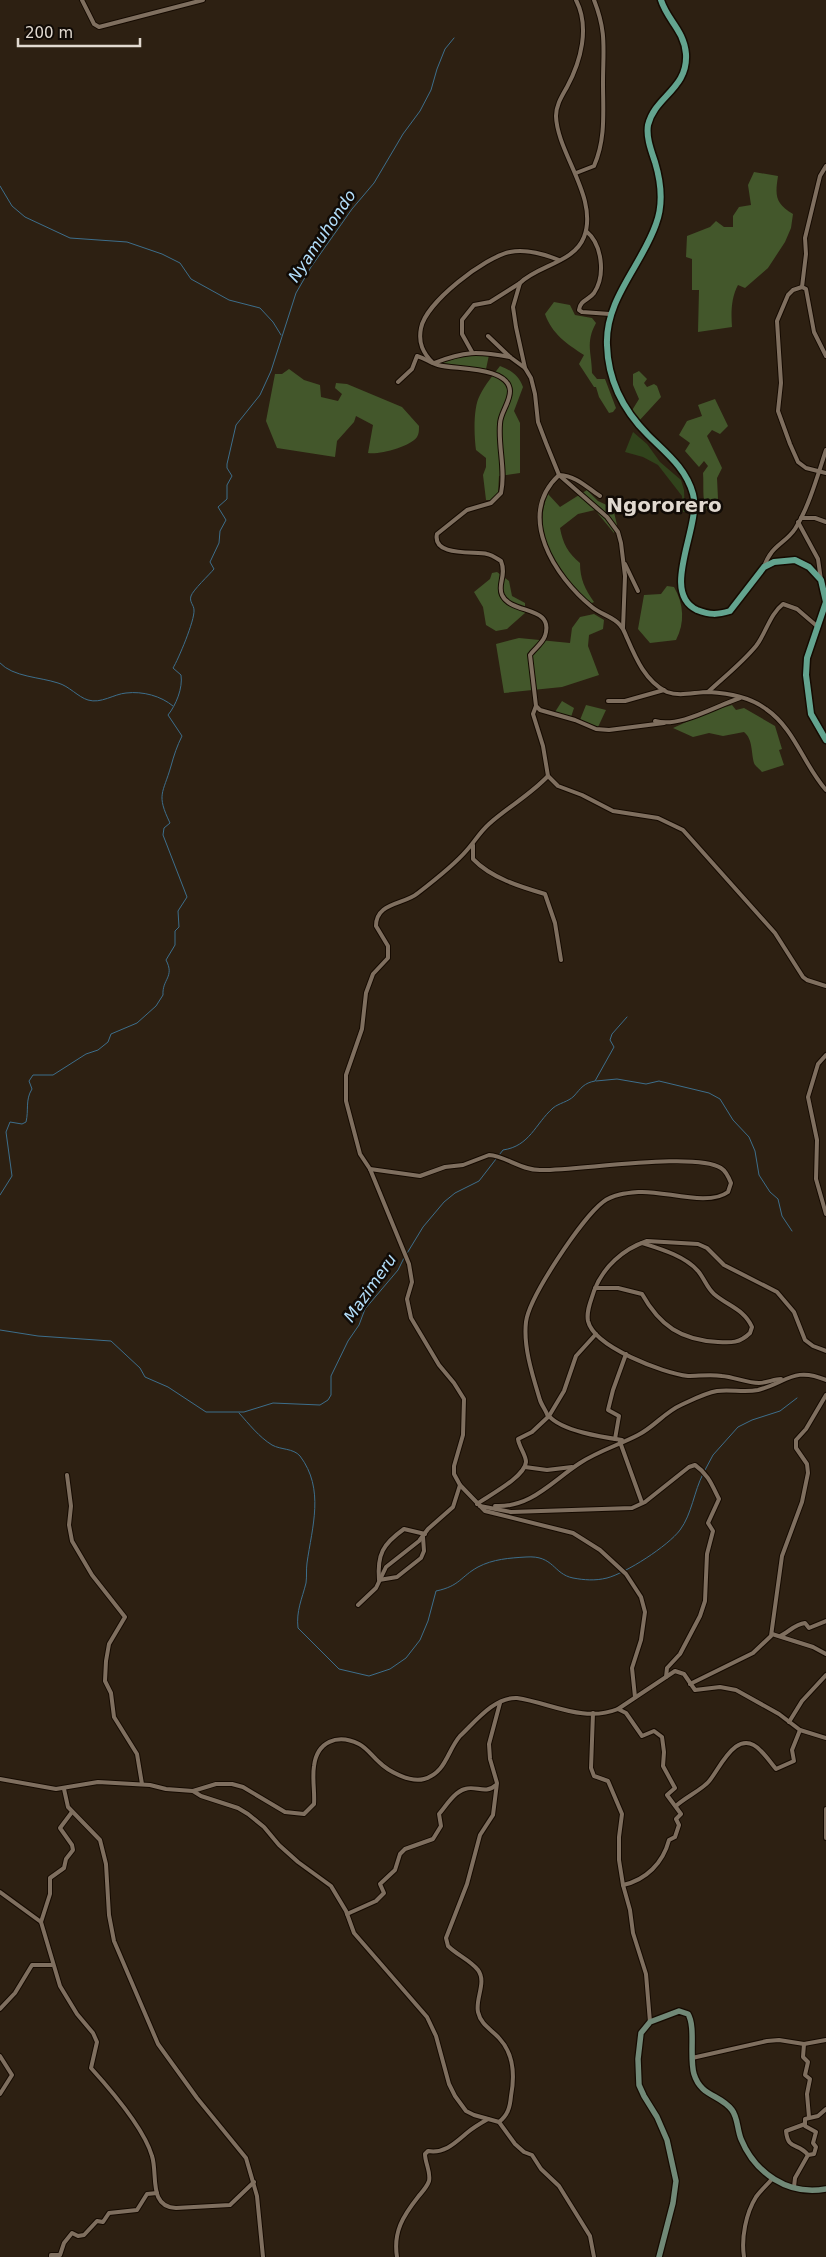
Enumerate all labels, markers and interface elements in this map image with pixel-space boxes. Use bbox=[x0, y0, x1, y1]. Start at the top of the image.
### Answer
scale bar bbox=[18, 15, 140, 47]
text: 200 m bbox=[25, 24, 73, 42]
water label: Nyamuhondo bbox=[284, 186, 360, 286]
district label: Ngororero bbox=[606, 493, 722, 517]
water label: Mazimeru bbox=[340, 1250, 400, 1326]

